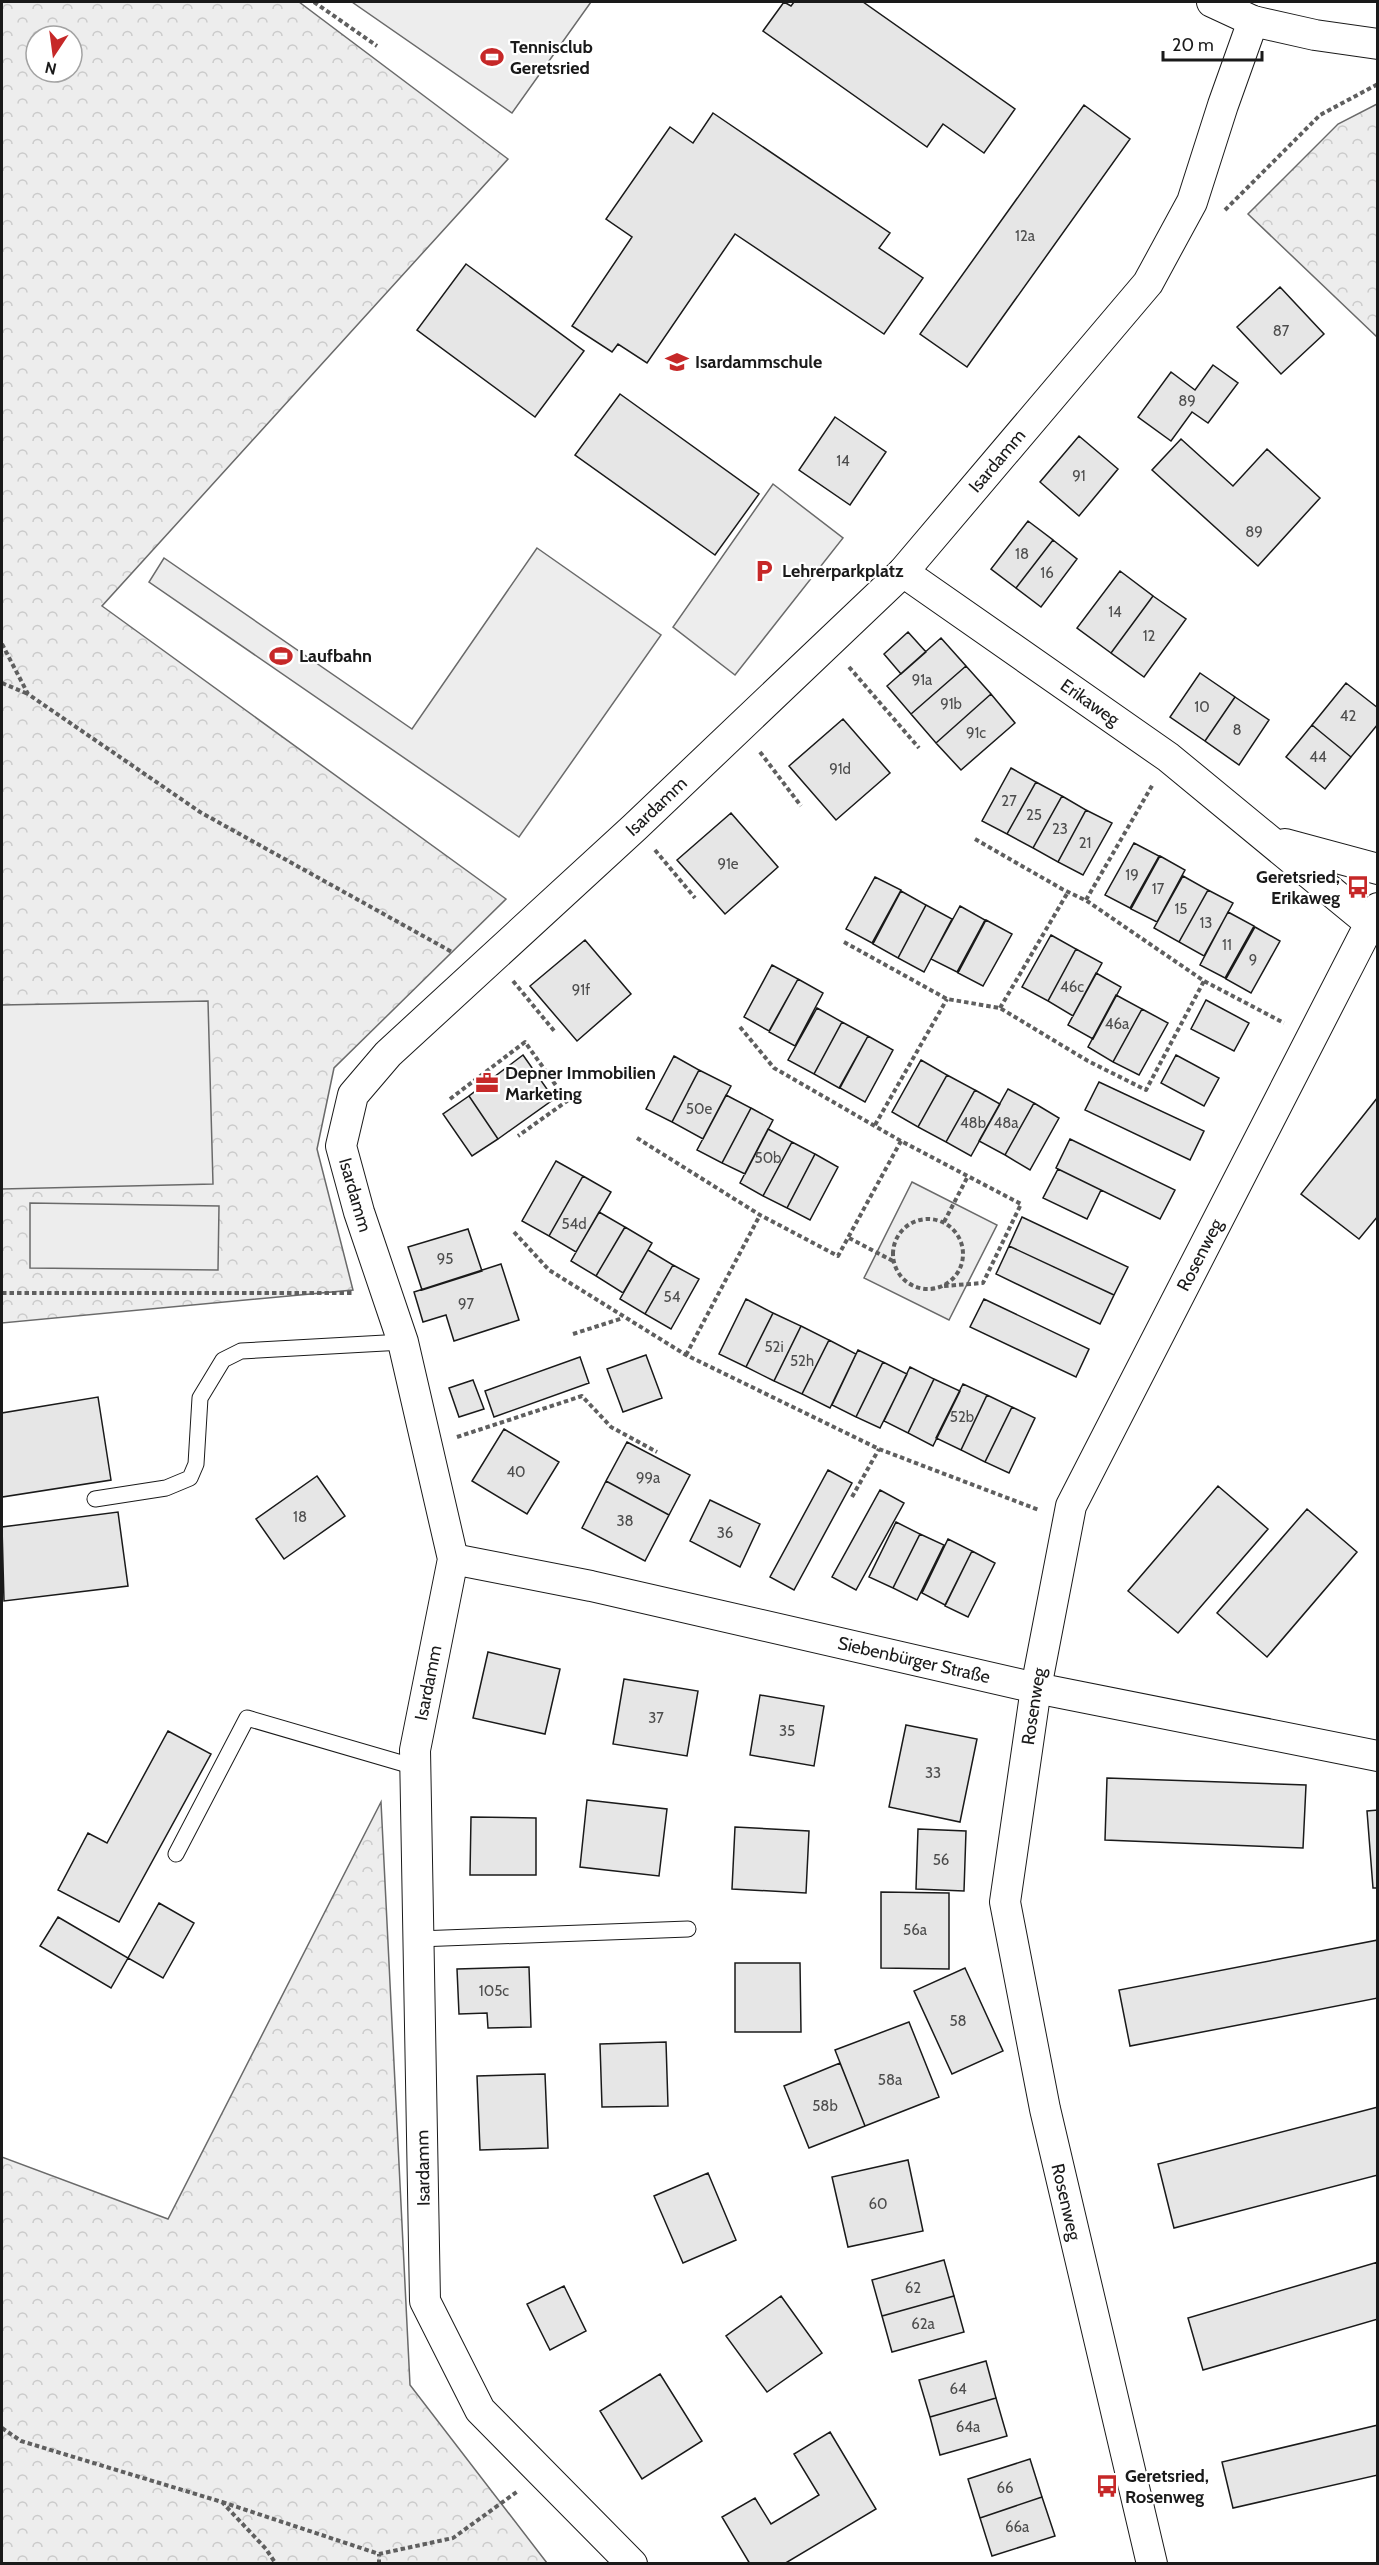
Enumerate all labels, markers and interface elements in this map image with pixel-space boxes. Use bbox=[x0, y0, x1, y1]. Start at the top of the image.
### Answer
north arrow bbox=[24, 24, 84, 84]
scale bar bbox=[1163, 24, 1262, 62]
text: 20 m bbox=[1172, 34, 1214, 56]
place label: Tennisclub Geretsried bbox=[510, 36, 593, 79]
sports icon: Tennisclub Geretsried bbox=[479, 44, 505, 70]
text: N bbox=[43, 58, 58, 79]
house number: 12a bbox=[1015, 227, 1036, 245]
house number: 87 bbox=[1273, 322, 1290, 340]
school or university icon: Isardammschule bbox=[664, 349, 690, 375]
place label: Isardammschule bbox=[695, 351, 822, 373]
house number: 89 bbox=[1178, 392, 1196, 410]
street label: Isardamm bbox=[964, 425, 1030, 497]
house number: 14 bbox=[836, 452, 850, 470]
house number: 91 bbox=[1072, 467, 1086, 485]
house number: 89 bbox=[1245, 523, 1263, 541]
house number: 18 bbox=[1015, 545, 1029, 563]
parking icon: Lehrerparkplatz bbox=[751, 558, 777, 584]
place label: Lehrerparkplatz bbox=[782, 560, 904, 582]
house number: 16 bbox=[1040, 564, 1054, 582]
house number: 14 bbox=[1108, 603, 1122, 621]
house number: 12 bbox=[1143, 627, 1156, 645]
sports icon: Laufbahn bbox=[268, 643, 294, 669]
place label: Laufbahn bbox=[299, 645, 372, 667]
house number: 91a bbox=[912, 671, 933, 689]
street label: Erikaweg bbox=[1056, 674, 1125, 731]
house number: 91b bbox=[940, 695, 962, 713]
house number: 10 bbox=[1194, 698, 1210, 716]
house number: 42 bbox=[1340, 707, 1356, 725]
house number: 8 bbox=[1232, 721, 1242, 739]
house number: 91c bbox=[966, 724, 986, 742]
house number: 44 bbox=[1309, 748, 1327, 766]
house number: 91d bbox=[829, 760, 851, 778]
street label: Isardamm bbox=[621, 772, 692, 841]
house number: 27 bbox=[1001, 792, 1017, 810]
house number: 25 bbox=[1026, 806, 1042, 824]
house number: 23 bbox=[1052, 820, 1068, 838]
house number: 21 bbox=[1079, 834, 1091, 852]
house number: 91e bbox=[717, 855, 739, 873]
house number: 19 bbox=[1125, 866, 1139, 884]
place label: Geretsried, Erikaweg bbox=[1256, 866, 1340, 909]
bus stop icon: Geretsried, Erikaweg bbox=[1345, 874, 1371, 900]
house number: 17 bbox=[1152, 880, 1165, 898]
house number: 15 bbox=[1174, 900, 1188, 918]
house number: 13 bbox=[1199, 914, 1213, 932]
house number: 11 bbox=[1222, 936, 1232, 954]
house number: 9 bbox=[1249, 951, 1257, 969]
house number: 46c bbox=[1060, 978, 1084, 996]
house number: 91f bbox=[572, 981, 590, 999]
house number: 46a bbox=[1105, 1015, 1130, 1033]
place label: Depner Immobilien Marketing bbox=[505, 1062, 656, 1105]
office icon: Depner Immobilien Marketing bbox=[474, 1070, 500, 1096]
house number: 50e bbox=[686, 1100, 712, 1118]
house number: 48b bbox=[960, 1114, 986, 1132]
house number: 48a bbox=[994, 1114, 1019, 1132]
house number: 50b bbox=[755, 1149, 781, 1167]
street label: Isardamm bbox=[334, 1155, 376, 1235]
street label: Rosenweg bbox=[1172, 1214, 1228, 1295]
house number: 54d bbox=[561, 1215, 587, 1233]
house number: 95 bbox=[437, 1250, 453, 1268]
house number: 54 bbox=[664, 1288, 681, 1306]
house number: 97 bbox=[458, 1295, 474, 1313]
house number: 52i bbox=[764, 1338, 784, 1356]
house number: 52h bbox=[790, 1352, 814, 1370]
house number: 52b bbox=[950, 1408, 974, 1426]
house number: 40 bbox=[506, 1463, 526, 1481]
house number: 99a bbox=[636, 1469, 661, 1487]
house number: 18 bbox=[293, 1508, 307, 1526]
house number: 38 bbox=[616, 1512, 634, 1530]
house number: 36 bbox=[717, 1524, 733, 1542]
street label: Siebenbürger Straße bbox=[836, 1632, 992, 1688]
street label: Isardamm bbox=[410, 1643, 447, 1722]
street label: Rosenweg bbox=[1017, 1665, 1051, 1747]
house number: 37 bbox=[648, 1709, 664, 1727]
house number: 35 bbox=[779, 1722, 795, 1740]
house number: 33 bbox=[925, 1764, 941, 1782]
house number: 56 bbox=[933, 1851, 949, 1869]
house number: 56a bbox=[903, 1921, 928, 1939]
house number: 105c bbox=[479, 1982, 509, 2000]
house number: 58 bbox=[949, 2012, 967, 2030]
house number: 58a bbox=[878, 2071, 903, 2089]
house number: 58b bbox=[812, 2097, 838, 2115]
street label: Isardamm bbox=[411, 2130, 435, 2206]
street label: Rosenweg bbox=[1046, 2161, 1086, 2244]
house number: 60 bbox=[869, 2195, 888, 2213]
house number: 62 bbox=[905, 2279, 921, 2297]
house number: 62a bbox=[911, 2315, 936, 2333]
house number: 64 bbox=[949, 2380, 967, 2398]
house number: 64a bbox=[956, 2418, 981, 2436]
place label: Geretsried, Rosenweg bbox=[1125, 2465, 1209, 2508]
bus stop icon: Geretsried, Rosenweg bbox=[1094, 2473, 1120, 2499]
house number: 66 bbox=[996, 2479, 1014, 2497]
house number: 66a bbox=[1005, 2518, 1030, 2536]

